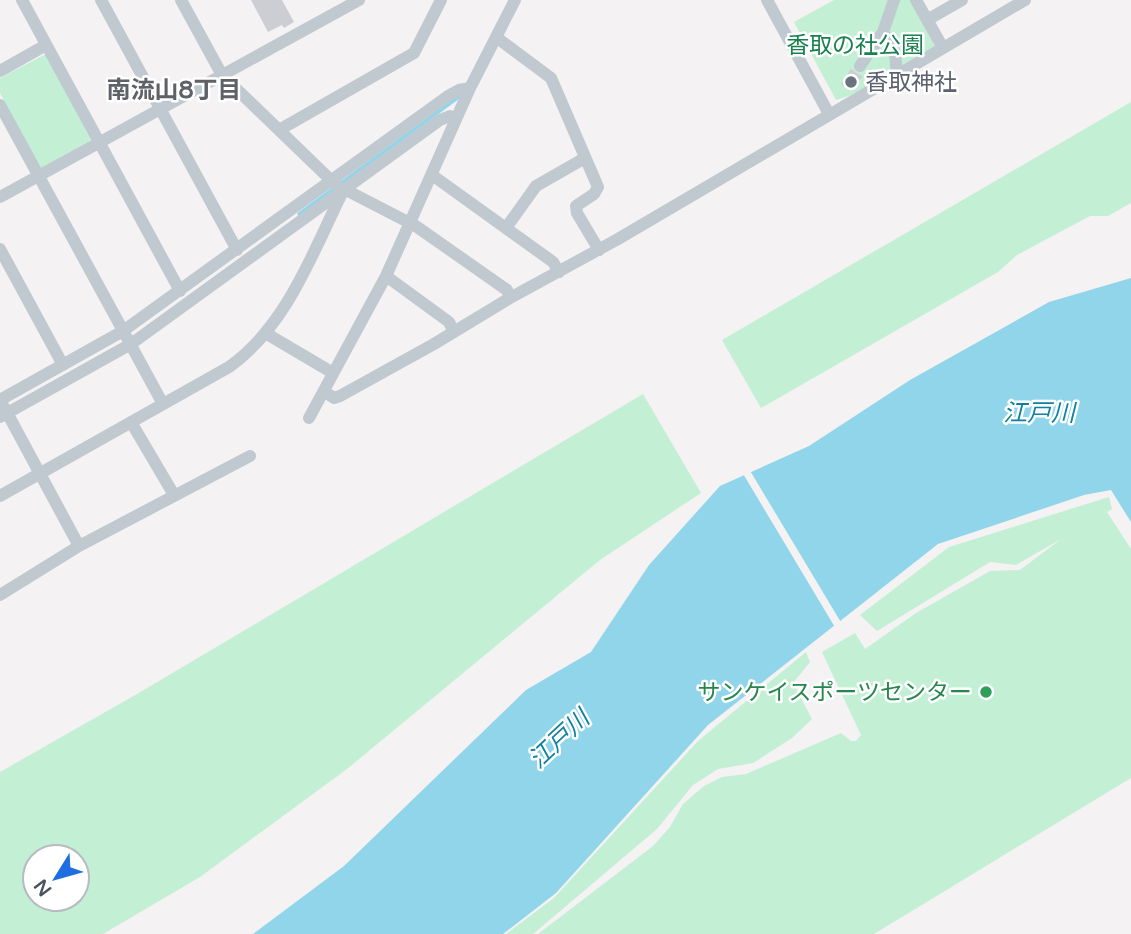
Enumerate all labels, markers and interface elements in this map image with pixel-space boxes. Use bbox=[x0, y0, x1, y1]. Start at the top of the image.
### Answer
park label: 香取の社公園 bbox=[786, 32, 924, 60]
place label: 香取神社 bbox=[865, 69, 957, 97]
marker: 香取神社 bbox=[843, 74, 859, 90]
district label: 南流山8丁目 bbox=[106, 76, 242, 105]
water label: 江戸川 bbox=[1003, 399, 1078, 428]
place label: サンケイスポーツセンター bbox=[698, 679, 972, 707]
marker: サンケイスポーツセンター bbox=[978, 684, 994, 700]
water label: 江戸川 bbox=[523, 702, 598, 775]
north arrow bbox=[21, 843, 91, 913]
text: N bbox=[30, 875, 57, 900]

